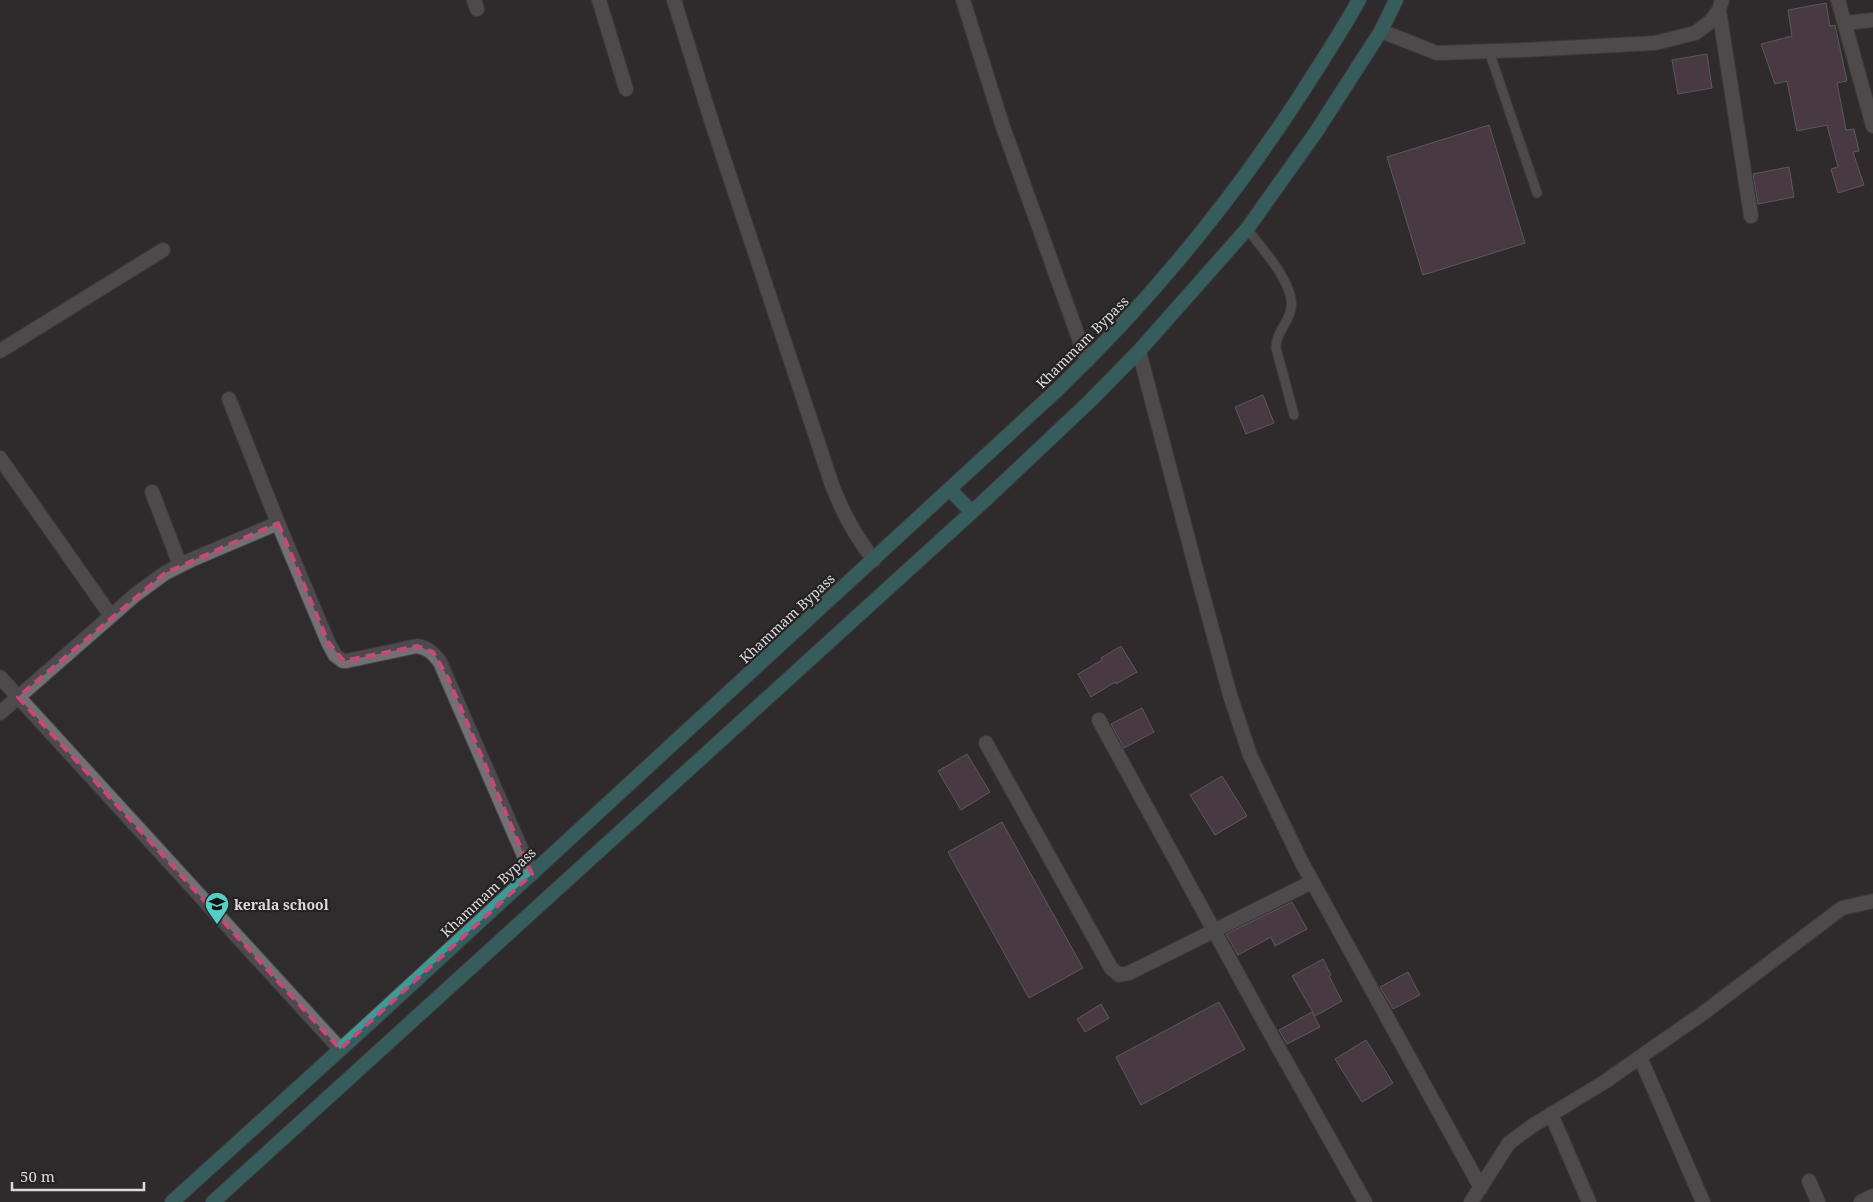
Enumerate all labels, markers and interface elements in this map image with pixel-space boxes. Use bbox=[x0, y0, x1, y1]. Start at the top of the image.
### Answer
street label: Khammam Bypass bbox=[1032, 292, 1132, 392]
street label: Khammam Bypass bbox=[735, 569, 839, 667]
street label: Khammam Bypass bbox=[436, 843, 540, 941]
school or university icon: kerala school bbox=[204, 891, 230, 925]
place label: kerala school bbox=[234, 895, 329, 914]
scale bar bbox=[12, 1160, 145, 1192]
text: 50 m bbox=[20, 1166, 55, 1186]

